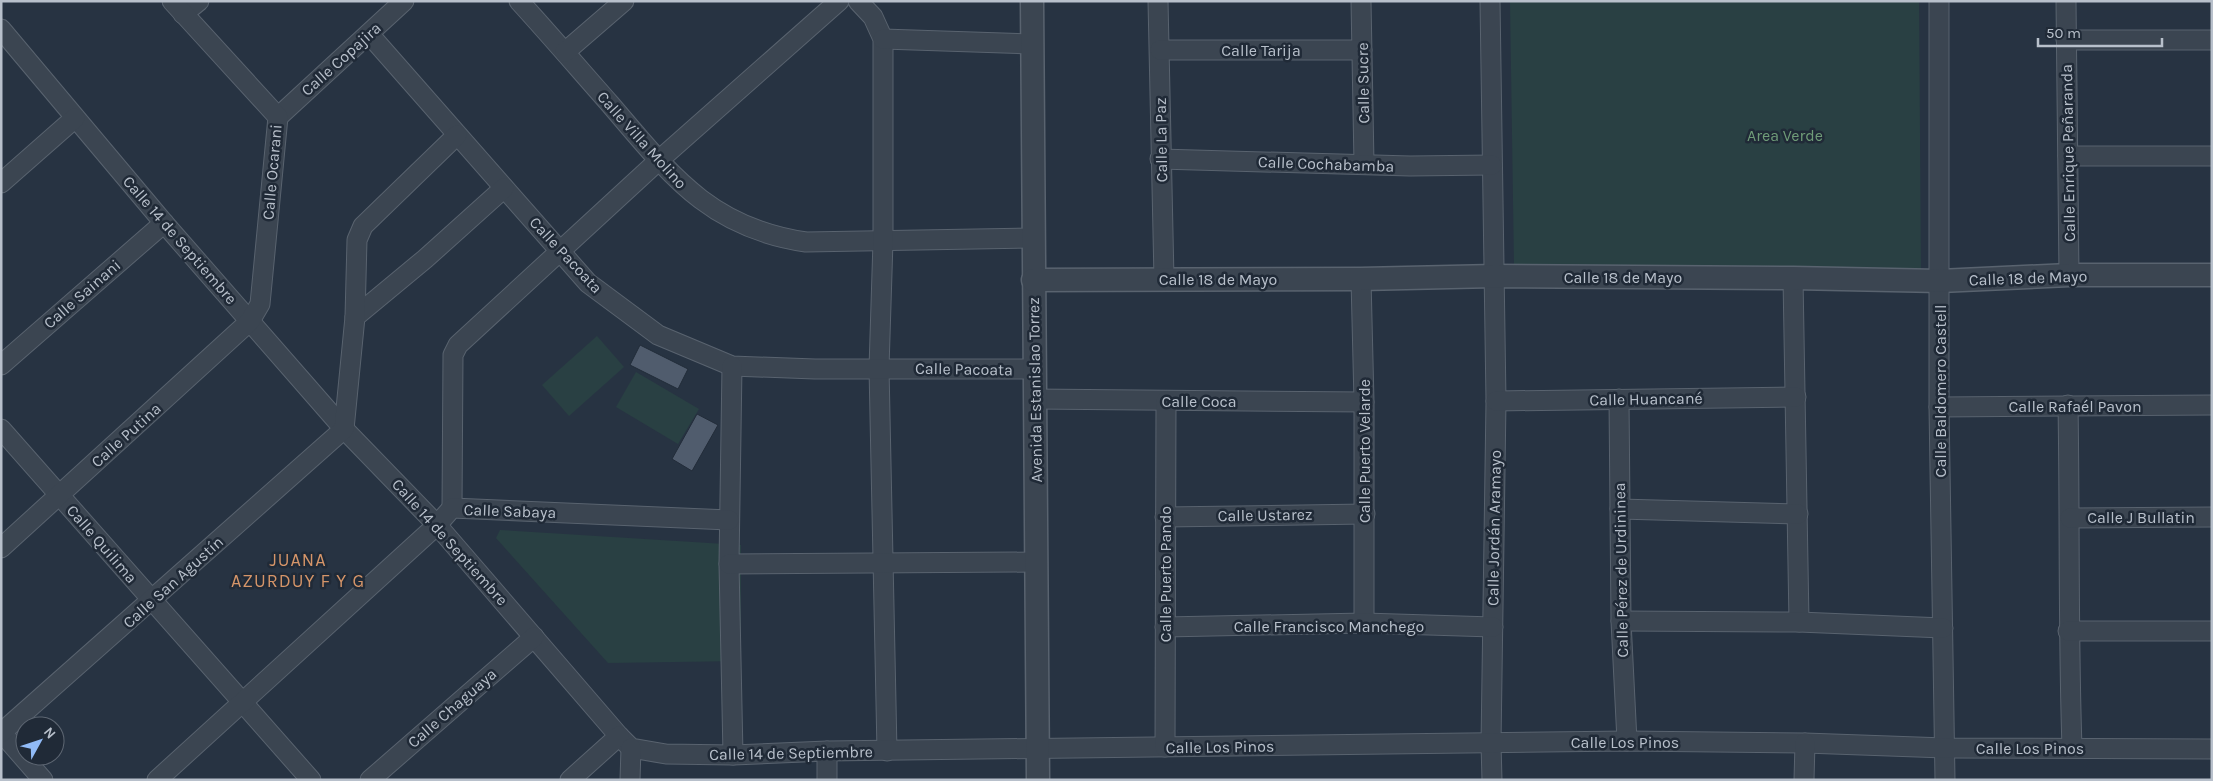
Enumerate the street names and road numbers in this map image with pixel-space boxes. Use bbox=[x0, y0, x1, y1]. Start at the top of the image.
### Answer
street label: Calle Copajira bbox=[297, 18, 385, 100]
street label: Calle Tarija bbox=[1221, 41, 1301, 60]
street label: Calle Sucre bbox=[1353, 42, 1373, 124]
street label: Calle Enrique Peñaranda bbox=[2057, 64, 2079, 242]
street label: Calle Villa Molino bbox=[593, 87, 691, 193]
street label: Calle La Paz bbox=[1151, 97, 1171, 183]
street label: Calle Ocarani bbox=[258, 123, 286, 221]
street label: Calle Cochabamba bbox=[1257, 152, 1395, 176]
street label: Calle 14 de Septiembre bbox=[119, 172, 241, 308]
street label: Calle Pacoata bbox=[526, 213, 606, 297]
street label: Calle Sainani bbox=[40, 255, 124, 333]
street label: Calle 18 de Mayo bbox=[1968, 266, 2088, 290]
street label: Calle 18 de Mayo bbox=[1564, 268, 1682, 287]
street label: Calle 18 de Mayo bbox=[1159, 270, 1277, 289]
street label: Avenida Estanislao Torrez bbox=[1024, 297, 1046, 483]
street label: Calle Baldomero Castell bbox=[1931, 305, 1950, 477]
street label: Calle Pacoata bbox=[915, 359, 1013, 379]
street label: Calle Puerto Velarde bbox=[1355, 379, 1374, 523]
street label: Calle Huancané bbox=[1589, 389, 1703, 409]
street label: Calle Coca bbox=[1161, 392, 1237, 411]
street label: Calle Rafaél Pavon bbox=[2008, 397, 2142, 416]
street label: Calle Putina bbox=[87, 399, 165, 471]
street label: Calle Jordán Aramayo bbox=[1483, 450, 1505, 606]
street label: Calle 14 de Septiembre bbox=[388, 475, 512, 609]
street label: Calle Pérez de Urdininea bbox=[1610, 482, 1632, 658]
street label: Calle Sabaya bbox=[463, 500, 557, 522]
street label: Calle Quilima bbox=[63, 501, 141, 587]
street label: Calle Ustarez bbox=[1217, 505, 1313, 525]
street label: Calle Puerto Pando bbox=[1156, 506, 1175, 642]
street label: Calle J Bullatin bbox=[2087, 508, 2195, 527]
street label: Calle San Agustín bbox=[119, 532, 227, 632]
street label: Calle Francisco Manchego bbox=[1234, 617, 1424, 636]
street label: Calle Chaguaya bbox=[404, 664, 500, 752]
street label: Calle Los Pinos bbox=[1571, 733, 1679, 752]
street label: Calle Los Pinos bbox=[1166, 737, 1274, 757]
street label: Calle Los Pinos bbox=[1976, 739, 2084, 758]
street label: Calle 14 de Septiembre bbox=[709, 742, 873, 764]

